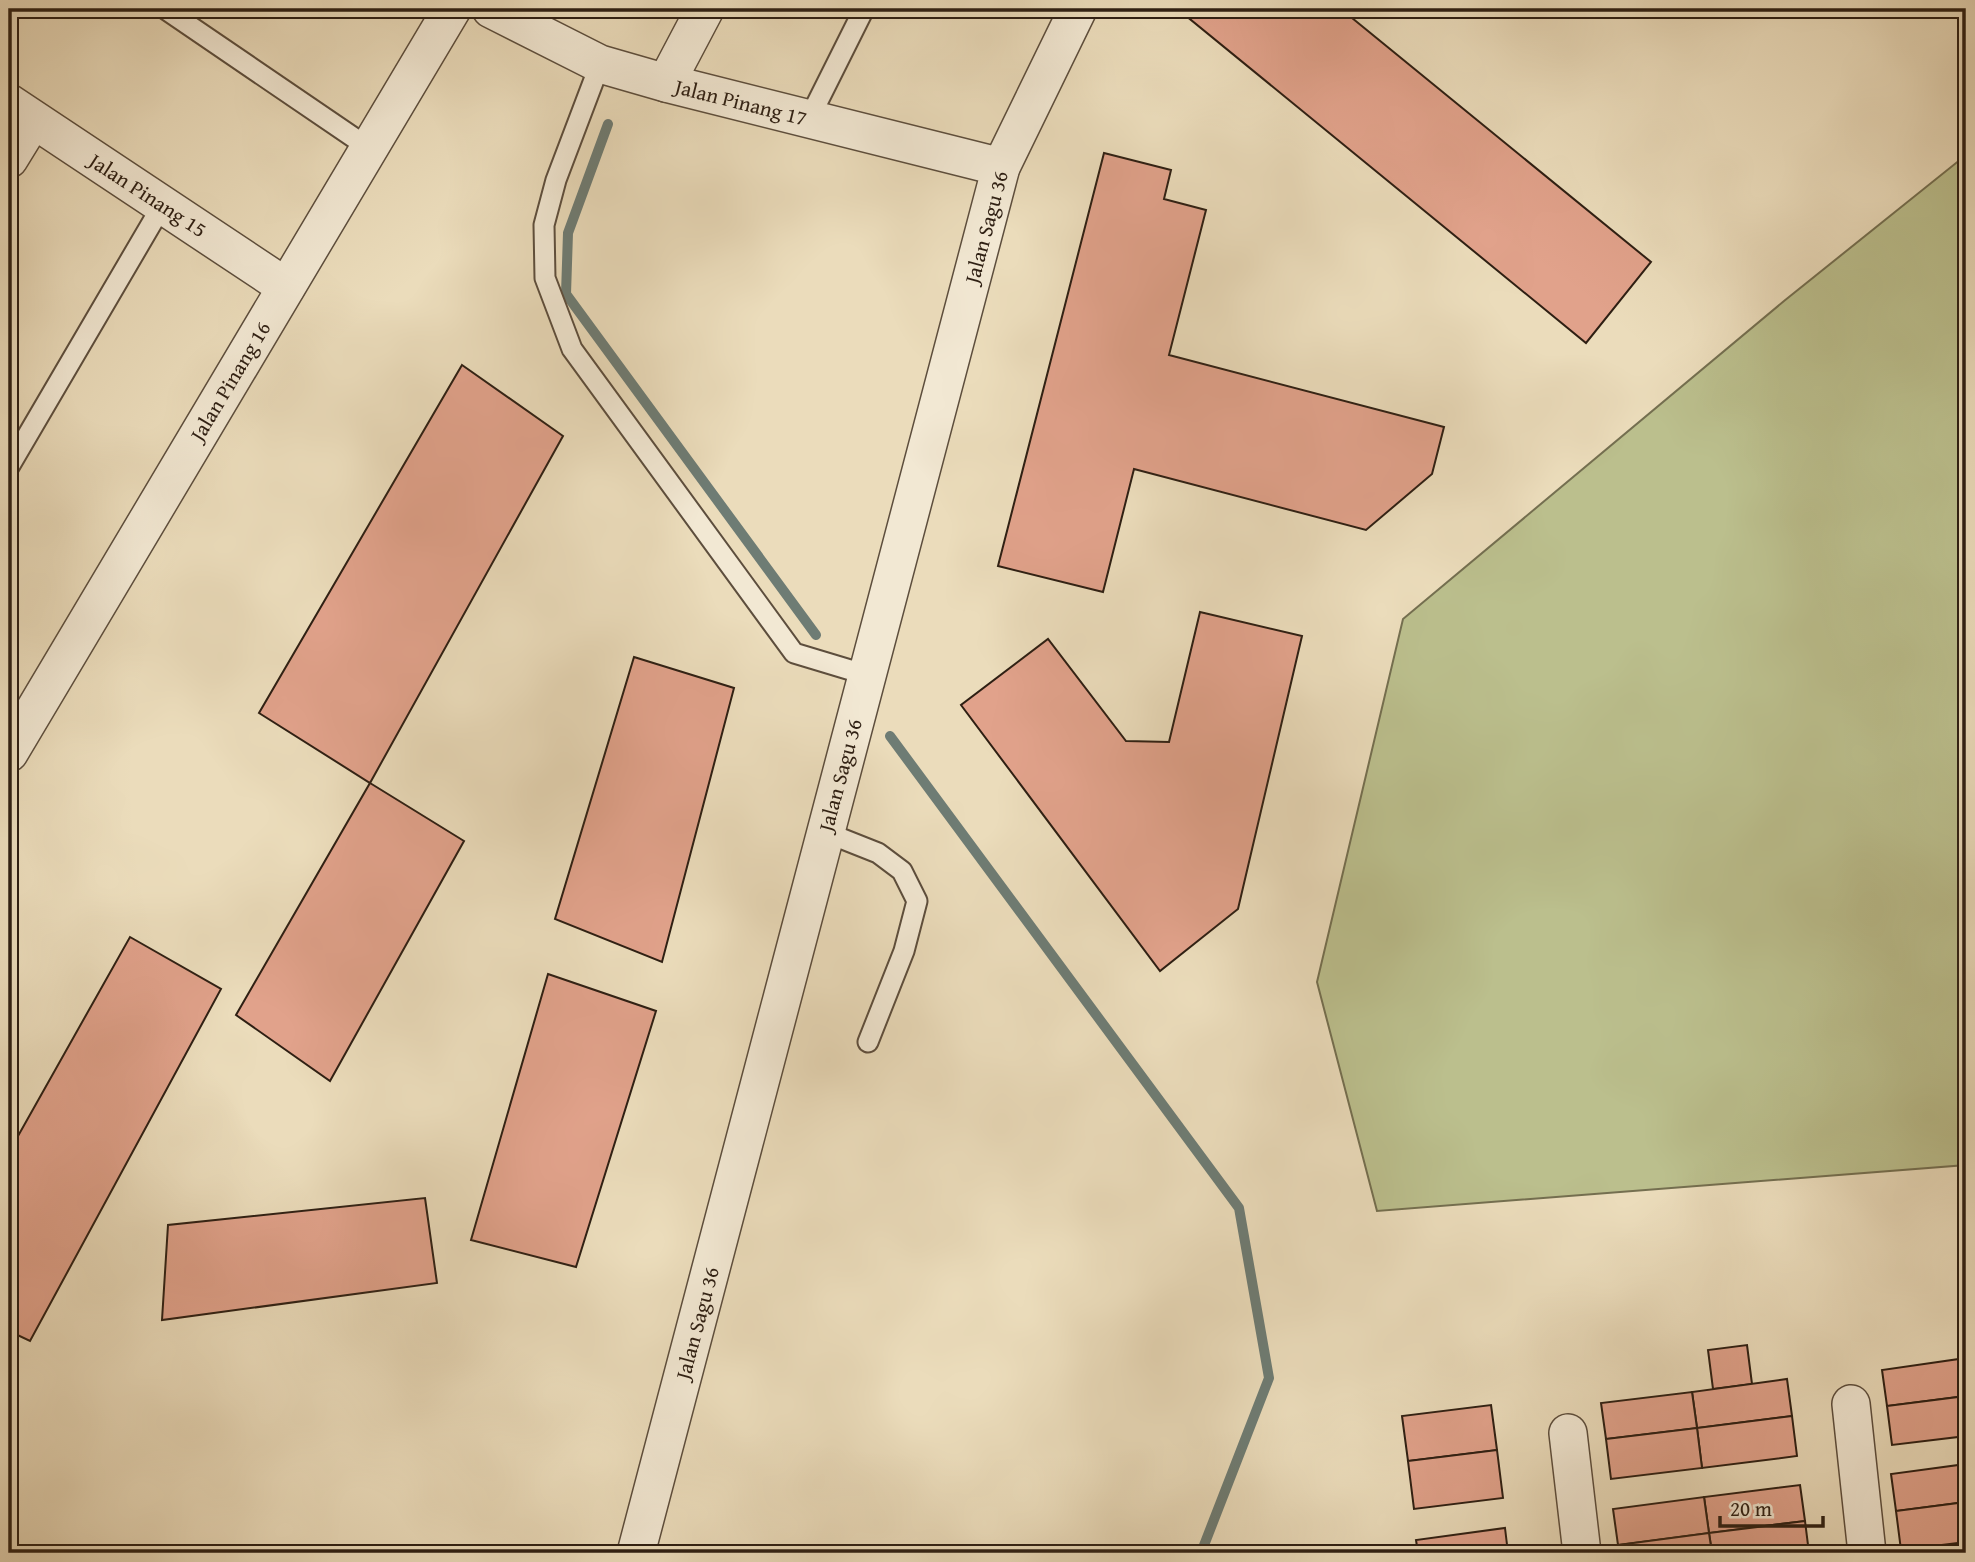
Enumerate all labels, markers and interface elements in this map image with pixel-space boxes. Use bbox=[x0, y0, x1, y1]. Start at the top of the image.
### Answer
street label: Jalan Pinang 17 bbox=[669, 70, 810, 133]
street label: Jalan Pinang 15 bbox=[81, 144, 213, 245]
street label: Jalan Sagu 36 bbox=[955, 167, 1016, 290]
street label: Jalan Pinang 16 bbox=[180, 315, 278, 449]
street label: Jalan Sagu 36 bbox=[809, 715, 870, 838]
street label: Jalan Sagu 36 bbox=[666, 1263, 727, 1386]
scale bar bbox=[1720, 1485, 1823, 1529]
text: 20 m bbox=[1730, 1493, 1772, 1524]

